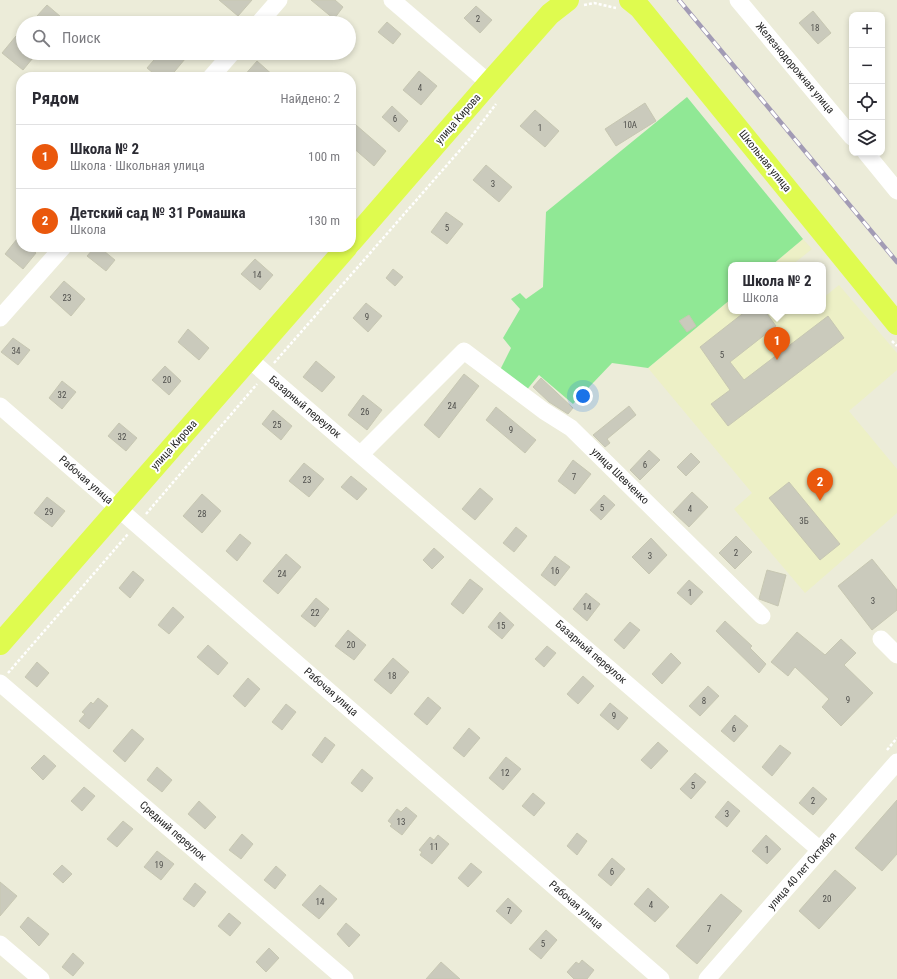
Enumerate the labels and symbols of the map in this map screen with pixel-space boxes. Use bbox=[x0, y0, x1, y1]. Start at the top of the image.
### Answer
house number: 2 bbox=[476, 14, 481, 24]
street label: Железнодорожная улица bbox=[753, 20, 837, 116]
house number: 18 bbox=[811, 23, 819, 33]
house number: 4 bbox=[418, 83, 423, 93]
street label: улица Кирова bbox=[433, 91, 483, 147]
house number: 6 bbox=[393, 114, 397, 124]
house number: 10А bbox=[623, 120, 637, 130]
house number: 1 bbox=[538, 123, 542, 133]
street label: Школьная улица bbox=[736, 127, 794, 195]
house number: 3 bbox=[491, 179, 495, 189]
house number: 5 bbox=[445, 223, 450, 233]
house number: 14 bbox=[253, 270, 262, 280]
house number: 23 bbox=[63, 293, 71, 303]
house number: 9 bbox=[365, 312, 369, 322]
pin: 1 bbox=[764, 327, 790, 360]
house number: 34 bbox=[12, 346, 21, 356]
house number: 5 bbox=[720, 350, 725, 360]
street label: Базарный переулок bbox=[266, 373, 344, 441]
house number: 20 bbox=[163, 375, 171, 385]
your location bbox=[573, 386, 593, 406]
house number: 32 bbox=[58, 390, 67, 400]
house number: 24 bbox=[448, 401, 457, 411]
house number: 26 bbox=[361, 407, 369, 417]
street label: улица Кирова bbox=[148, 417, 200, 473]
house number: 25 bbox=[273, 420, 282, 430]
house number: 9 bbox=[509, 425, 513, 435]
house number: 32 bbox=[118, 432, 127, 442]
street label: улица Шевченко bbox=[588, 445, 652, 507]
street label: Рабочая улица bbox=[56, 453, 116, 507]
house number: 6 bbox=[643, 460, 647, 470]
pin: 2 bbox=[807, 468, 833, 501]
house number: 7 bbox=[572, 472, 577, 482]
house number: 23 bbox=[303, 475, 311, 485]
house number: 5 bbox=[600, 503, 605, 513]
house number: 4 bbox=[688, 504, 693, 514]
house number: 29 bbox=[45, 507, 53, 517]
house number: 28 bbox=[198, 509, 206, 519]
house number: 3Б bbox=[799, 516, 809, 526]
house number: 2 bbox=[734, 548, 739, 558]
house number: 3 bbox=[648, 551, 652, 561]
house number: 16 bbox=[551, 566, 559, 576]
house number: 24 bbox=[278, 569, 287, 579]
house number: 1 bbox=[688, 588, 692, 598]
house number: 3 bbox=[871, 596, 875, 606]
house number: 14 bbox=[583, 602, 592, 612]
house number: 22 bbox=[311, 608, 320, 618]
street label: Базарный переулок bbox=[553, 618, 630, 687]
house number: 15 bbox=[497, 621, 506, 631]
house number: 20 bbox=[347, 640, 355, 650]
street label: Рабочая улица bbox=[301, 665, 361, 719]
house number: 18 bbox=[388, 671, 396, 681]
house number: 9 bbox=[846, 695, 850, 705]
house number: 8 bbox=[702, 696, 706, 706]
house number: 9 bbox=[612, 711, 616, 721]
house number: 6 bbox=[732, 724, 736, 734]
house number: 12 bbox=[501, 768, 510, 778]
house number: 5 bbox=[691, 781, 696, 791]
house number: 2 bbox=[811, 796, 816, 806]
street label: Средний переулок bbox=[137, 799, 210, 864]
house number: 3 bbox=[725, 809, 729, 819]
house number: 13 bbox=[397, 817, 405, 827]
street label: улица 40 лет Октября bbox=[765, 830, 839, 912]
house number: 11 bbox=[430, 842, 438, 852]
house number: 1 bbox=[765, 845, 769, 855]
house number: 19 bbox=[155, 860, 163, 870]
house number: 6 bbox=[610, 867, 614, 877]
street label: Рабочая улица bbox=[546, 878, 606, 932]
house number: 20 bbox=[823, 894, 831, 904]
house number: 14 bbox=[316, 897, 325, 907]
house number: 4 bbox=[649, 900, 654, 910]
house number: 7 bbox=[507, 906, 512, 916]
house number: 7 bbox=[707, 924, 712, 934]
house number: 5 bbox=[541, 939, 546, 949]

